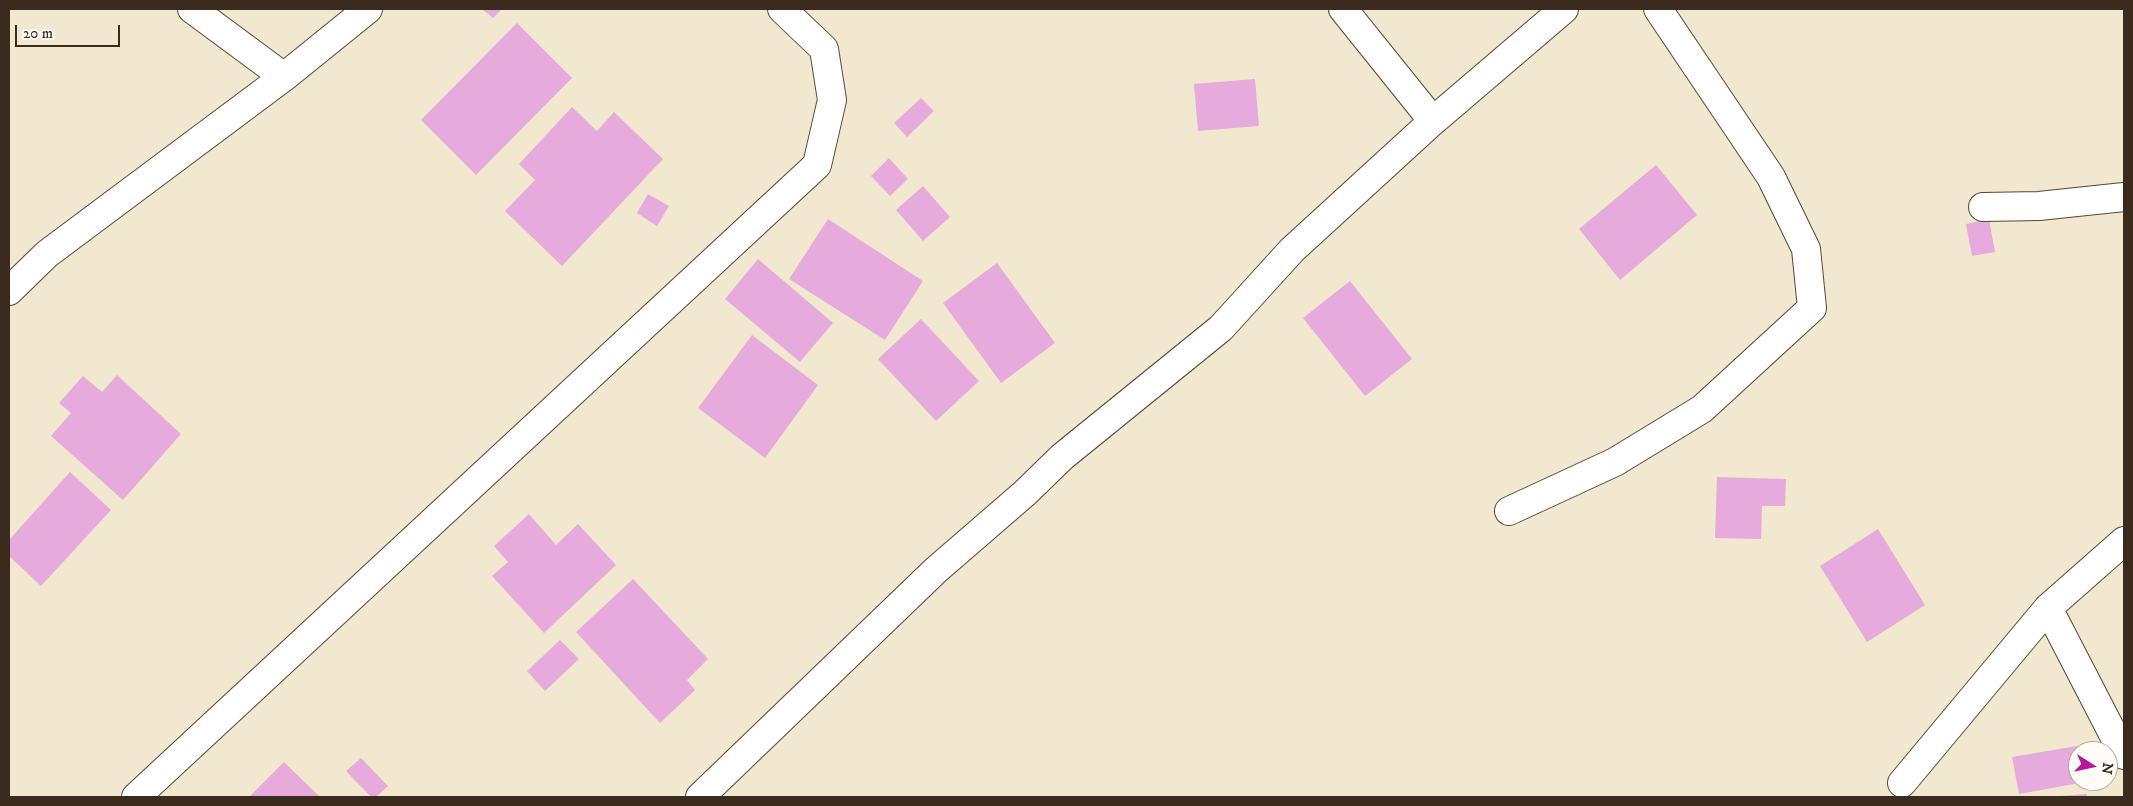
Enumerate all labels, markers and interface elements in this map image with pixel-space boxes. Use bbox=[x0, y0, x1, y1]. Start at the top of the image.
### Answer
scale bar bbox=[18, 15, 122, 47]
text: 20 m bbox=[23, 24, 53, 43]
north arrow bbox=[2068, 741, 2118, 791]
text: N bbox=[2097, 761, 2117, 776]

